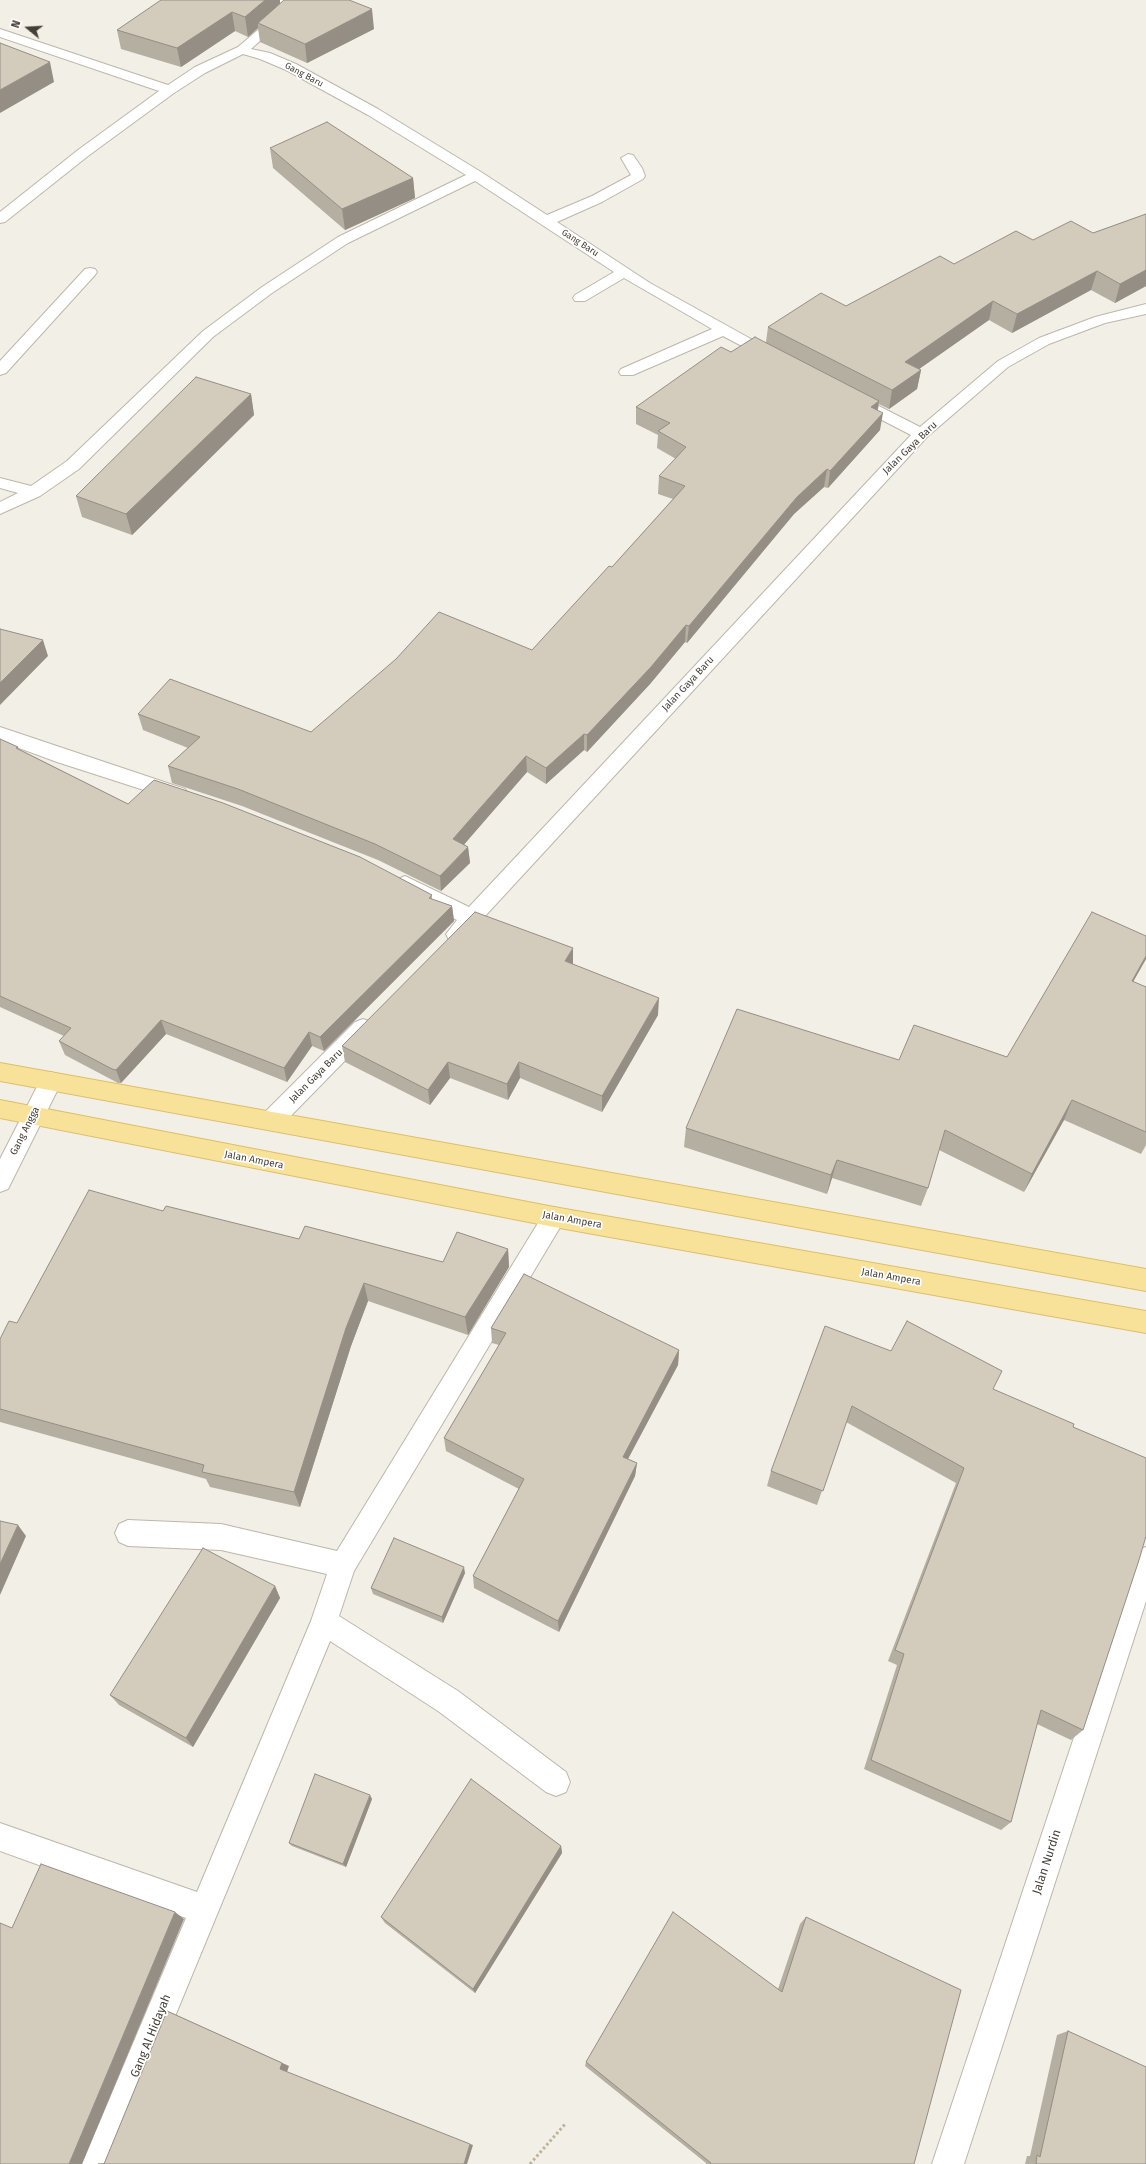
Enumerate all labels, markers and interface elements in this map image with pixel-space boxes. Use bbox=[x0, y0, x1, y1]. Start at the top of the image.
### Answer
north arrow bbox=[8, 8, 48, 48]
text: N bbox=[9, 19, 23, 30]
street label: Gang Baru bbox=[283, 60, 325, 90]
street label: Gang Baru bbox=[559, 227, 601, 259]
street label: Jalan Gaya Baru bbox=[880, 419, 940, 477]
street label: Jalan Gaya Baru bbox=[659, 654, 717, 714]
street label: Jalan Gaya Baru bbox=[287, 1047, 345, 1105]
street label: Gang Angga bbox=[8, 1105, 42, 1157]
street label: Jalan Ampera bbox=[223, 1148, 285, 1172]
street label: Jalan Ampera bbox=[541, 1209, 603, 1231]
street label: Jalan Ampera bbox=[860, 1266, 922, 1288]
street label: Jalan Nurdin bbox=[1030, 1828, 1064, 1896]
street label: Gang Al Hidayah bbox=[128, 1992, 174, 2080]

